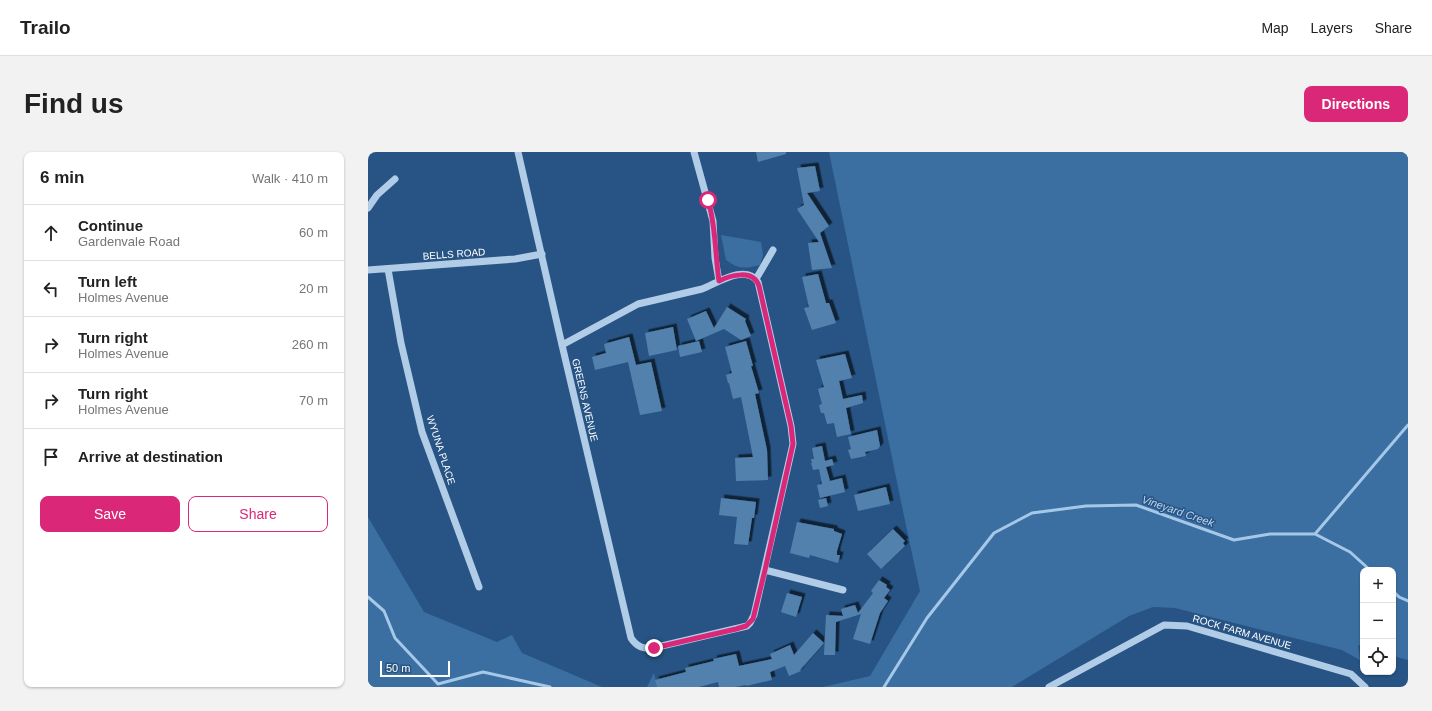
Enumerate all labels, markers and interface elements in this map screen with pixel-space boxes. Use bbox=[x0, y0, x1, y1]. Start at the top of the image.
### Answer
text: Trailo bbox=[20, 17, 71, 38]
text: Map bbox=[1261, 20, 1289, 36]
text: Layers bbox=[1311, 20, 1353, 36]
text: Share bbox=[1375, 20, 1412, 36]
button: Directions bbox=[1304, 86, 1408, 122]
text: Find us bbox=[24, 88, 124, 119]
text: 6 min bbox=[40, 168, 84, 187]
text: Walk · 410 m bbox=[252, 171, 328, 186]
route start bbox=[699, 191, 717, 209]
text: Continue bbox=[78, 217, 143, 234]
icon: ahead bbox=[40, 222, 62, 244]
text: 60 m bbox=[299, 225, 328, 240]
text: Gardenvale Road bbox=[78, 234, 180, 249]
street label: BELLS ROAD bbox=[422, 246, 486, 262]
text: Turn left bbox=[78, 273, 137, 290]
icon: left bbox=[40, 278, 62, 300]
text: 20 m bbox=[299, 281, 328, 296]
text: Holmes Avenue bbox=[78, 290, 169, 305]
text: Turn right bbox=[78, 329, 148, 346]
icon: right bbox=[40, 334, 62, 356]
text: 260 m bbox=[292, 337, 328, 352]
text: Holmes Avenue bbox=[78, 346, 169, 361]
street label: GREENS AVENUE bbox=[570, 357, 600, 443]
text: Turn right bbox=[78, 385, 148, 402]
icon: right bbox=[40, 390, 62, 412]
text: 70 m bbox=[299, 393, 328, 408]
text: Holmes Avenue bbox=[78, 402, 169, 417]
street label: WYUNA PLACE bbox=[425, 414, 457, 486]
icon: arrive bbox=[40, 446, 62, 468]
text: Arrive at destination bbox=[78, 448, 223, 465]
water label: Vineyard Creek bbox=[1140, 493, 1216, 529]
button: Save bbox=[40, 496, 180, 532]
button: Share bbox=[188, 496, 328, 532]
map controls bbox=[1360, 567, 1396, 675]
button: + bbox=[1360, 567, 1396, 603]
button: − bbox=[1360, 603, 1396, 639]
street label: ROCK FARM AVENUE bbox=[1191, 613, 1293, 651]
route end bbox=[645, 639, 663, 657]
button: locate bbox=[1360, 639, 1396, 675]
scale bar bbox=[380, 659, 450, 678]
text: 50 m bbox=[386, 662, 410, 674]

